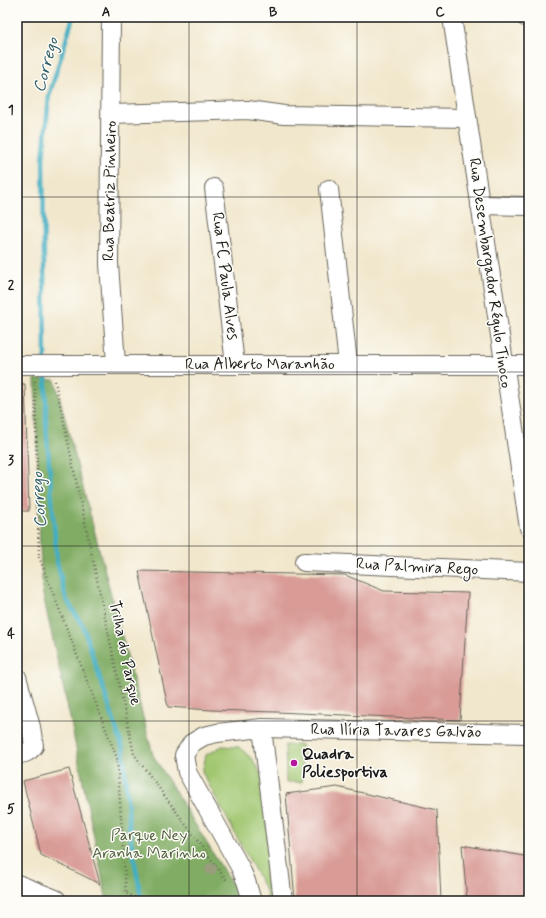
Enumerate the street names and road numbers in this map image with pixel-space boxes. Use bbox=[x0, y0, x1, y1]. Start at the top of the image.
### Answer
street label: Rua Beatriz Pinheiro bbox=[98, 120, 122, 261]
street label: Rua Desembargador Régulo Tinoco bbox=[462, 157, 517, 390]
street label: Rua FC Paula Alves bbox=[207, 211, 243, 341]
street label: Rua Alberto Maranhão bbox=[185, 354, 335, 375]
street label: Rua Palmira Rego bbox=[355, 553, 479, 582]
street label: Trilha do Parque bbox=[104, 599, 146, 708]
street label: Rua Ilíria Tavares Galvão bbox=[310, 719, 482, 743]

